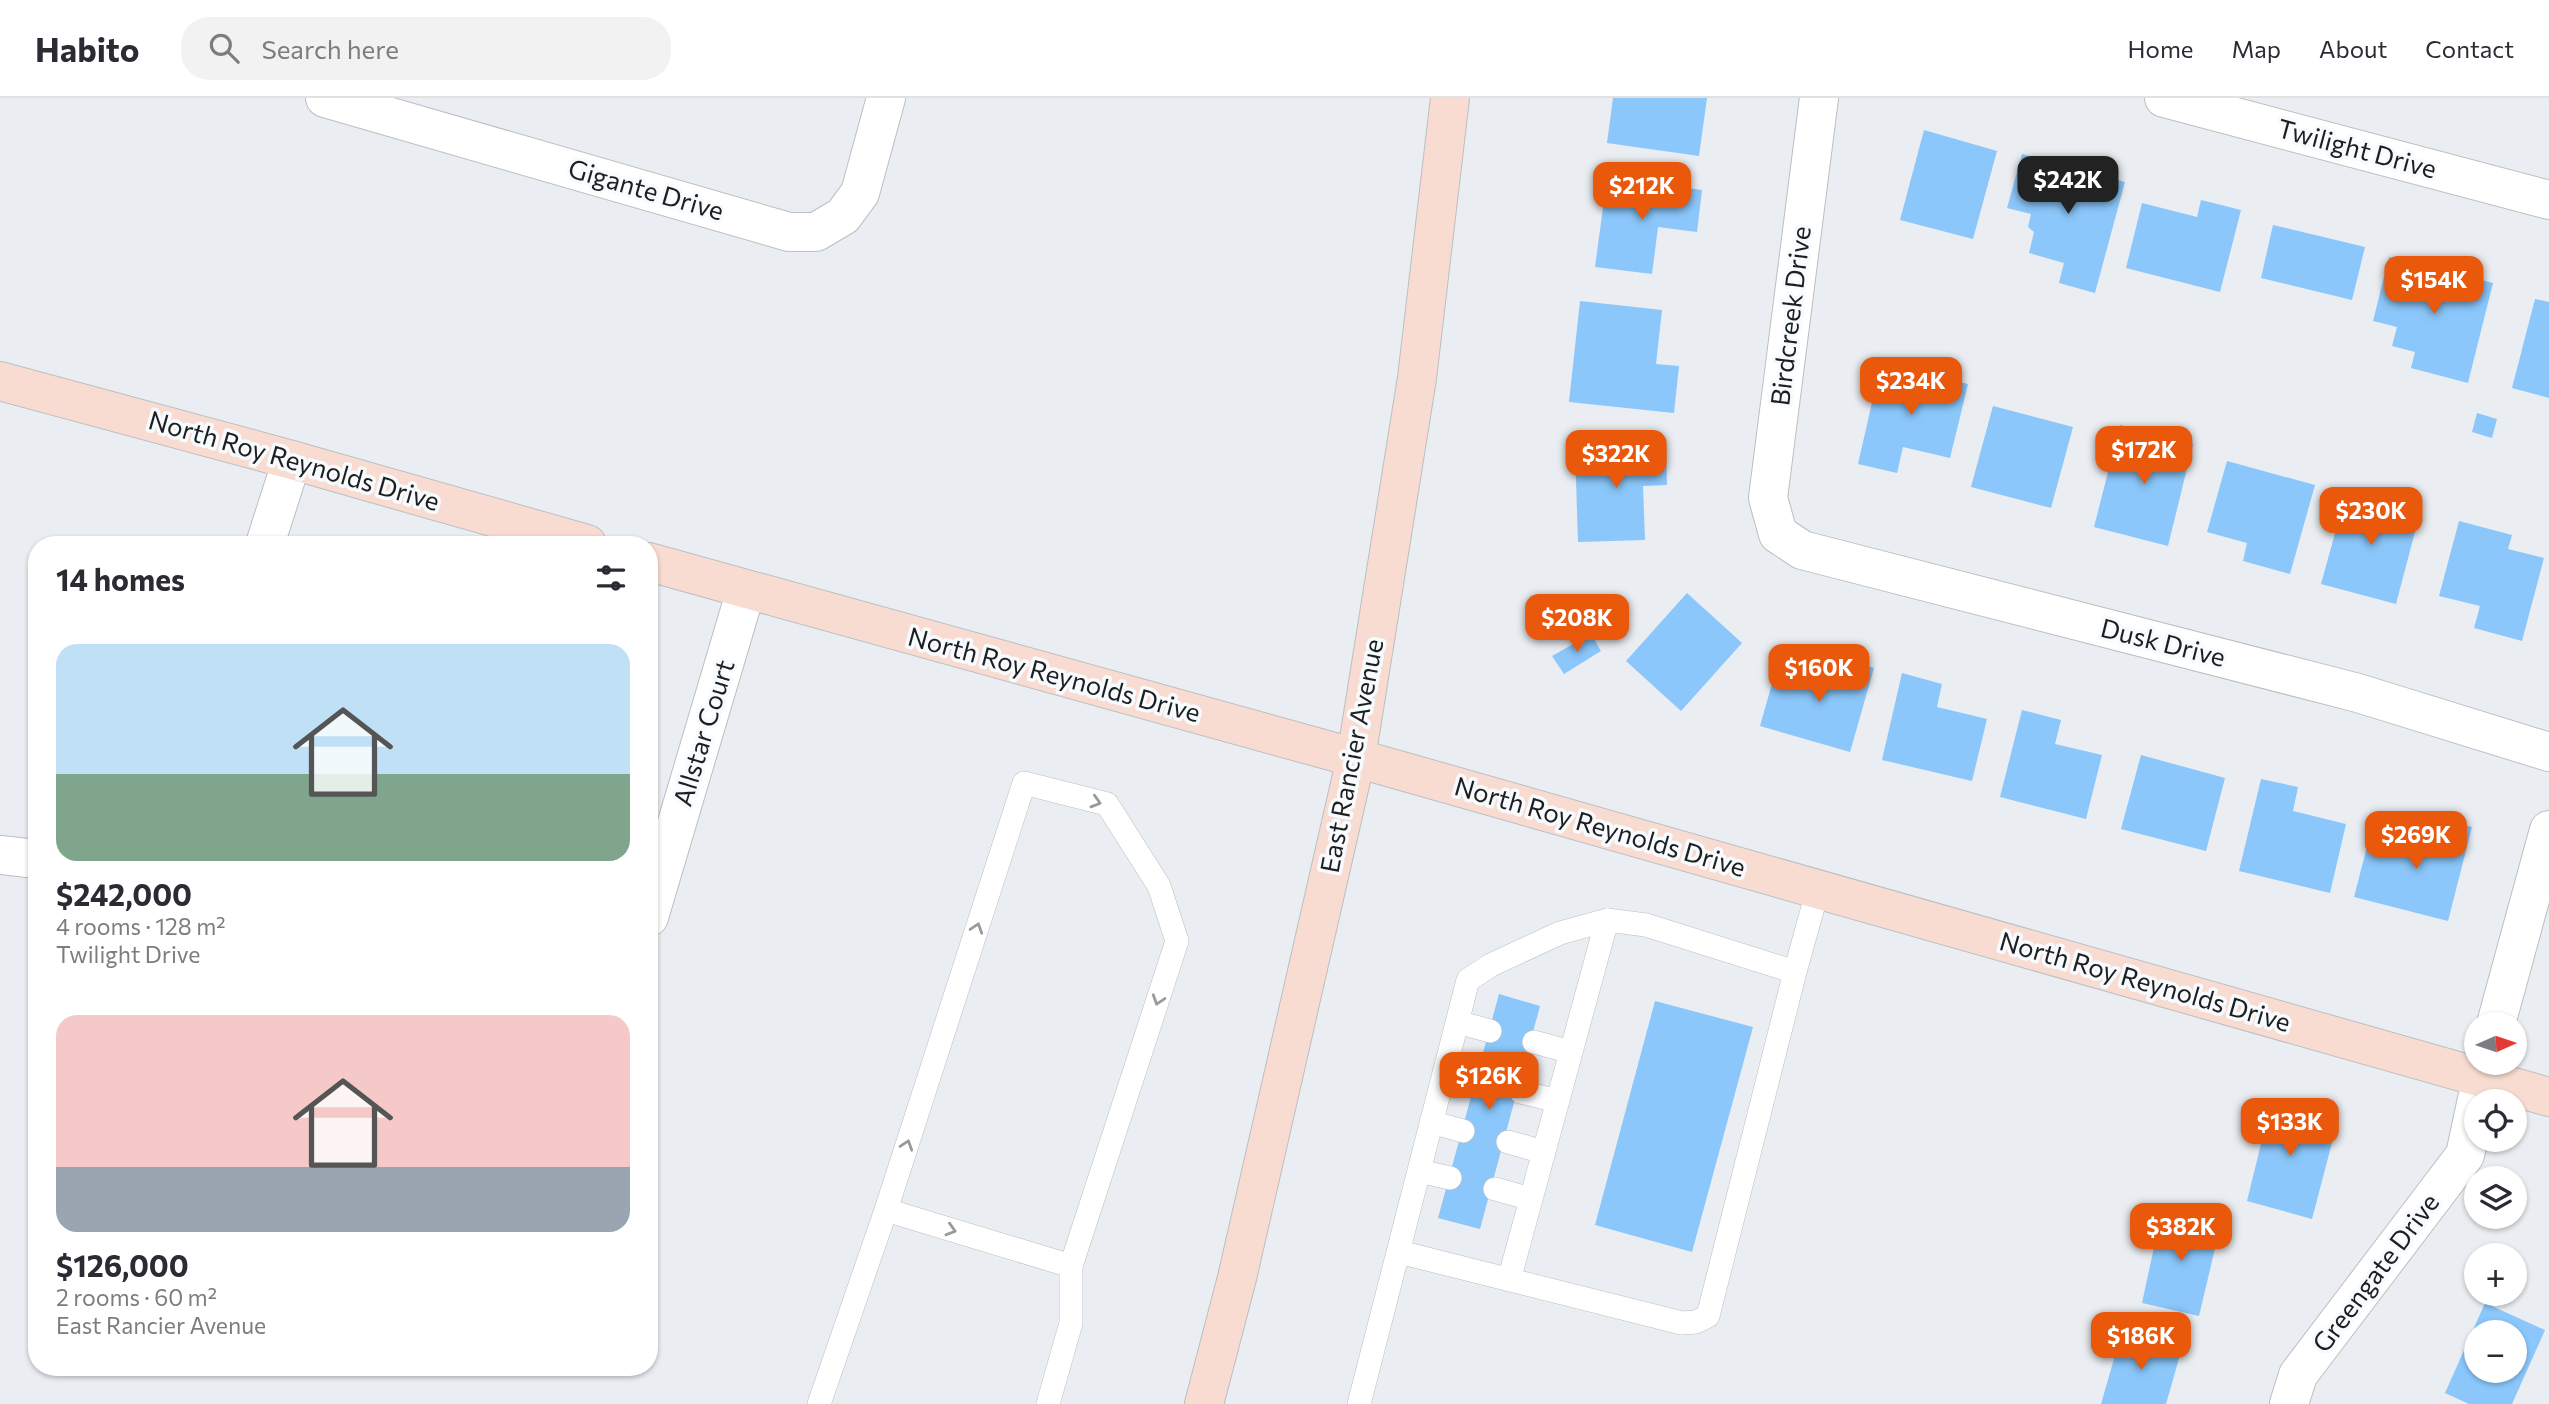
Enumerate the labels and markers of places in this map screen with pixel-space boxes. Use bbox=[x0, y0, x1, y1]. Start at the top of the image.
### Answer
pin: $242K bbox=[2019, 156, 2117, 216]
pin: $212K bbox=[1593, 162, 1691, 222]
pin: $154K bbox=[2385, 256, 2483, 316]
pin: $234K bbox=[1862, 358, 1960, 417]
pin: $172K bbox=[2095, 426, 2193, 486]
pin: $322K bbox=[1567, 430, 1665, 490]
pin: $230K bbox=[2322, 488, 2420, 547]
pin: $208K bbox=[1528, 594, 1626, 654]
pin: $160K bbox=[1770, 644, 1868, 704]
pin: $269K bbox=[2367, 812, 2465, 871]
pin: $126K bbox=[1440, 1052, 1538, 1112]
pin: $133K bbox=[2241, 1098, 2339, 1158]
pin: $382K bbox=[2132, 1204, 2230, 1263]
pin: $186K bbox=[2092, 1312, 2190, 1372]

